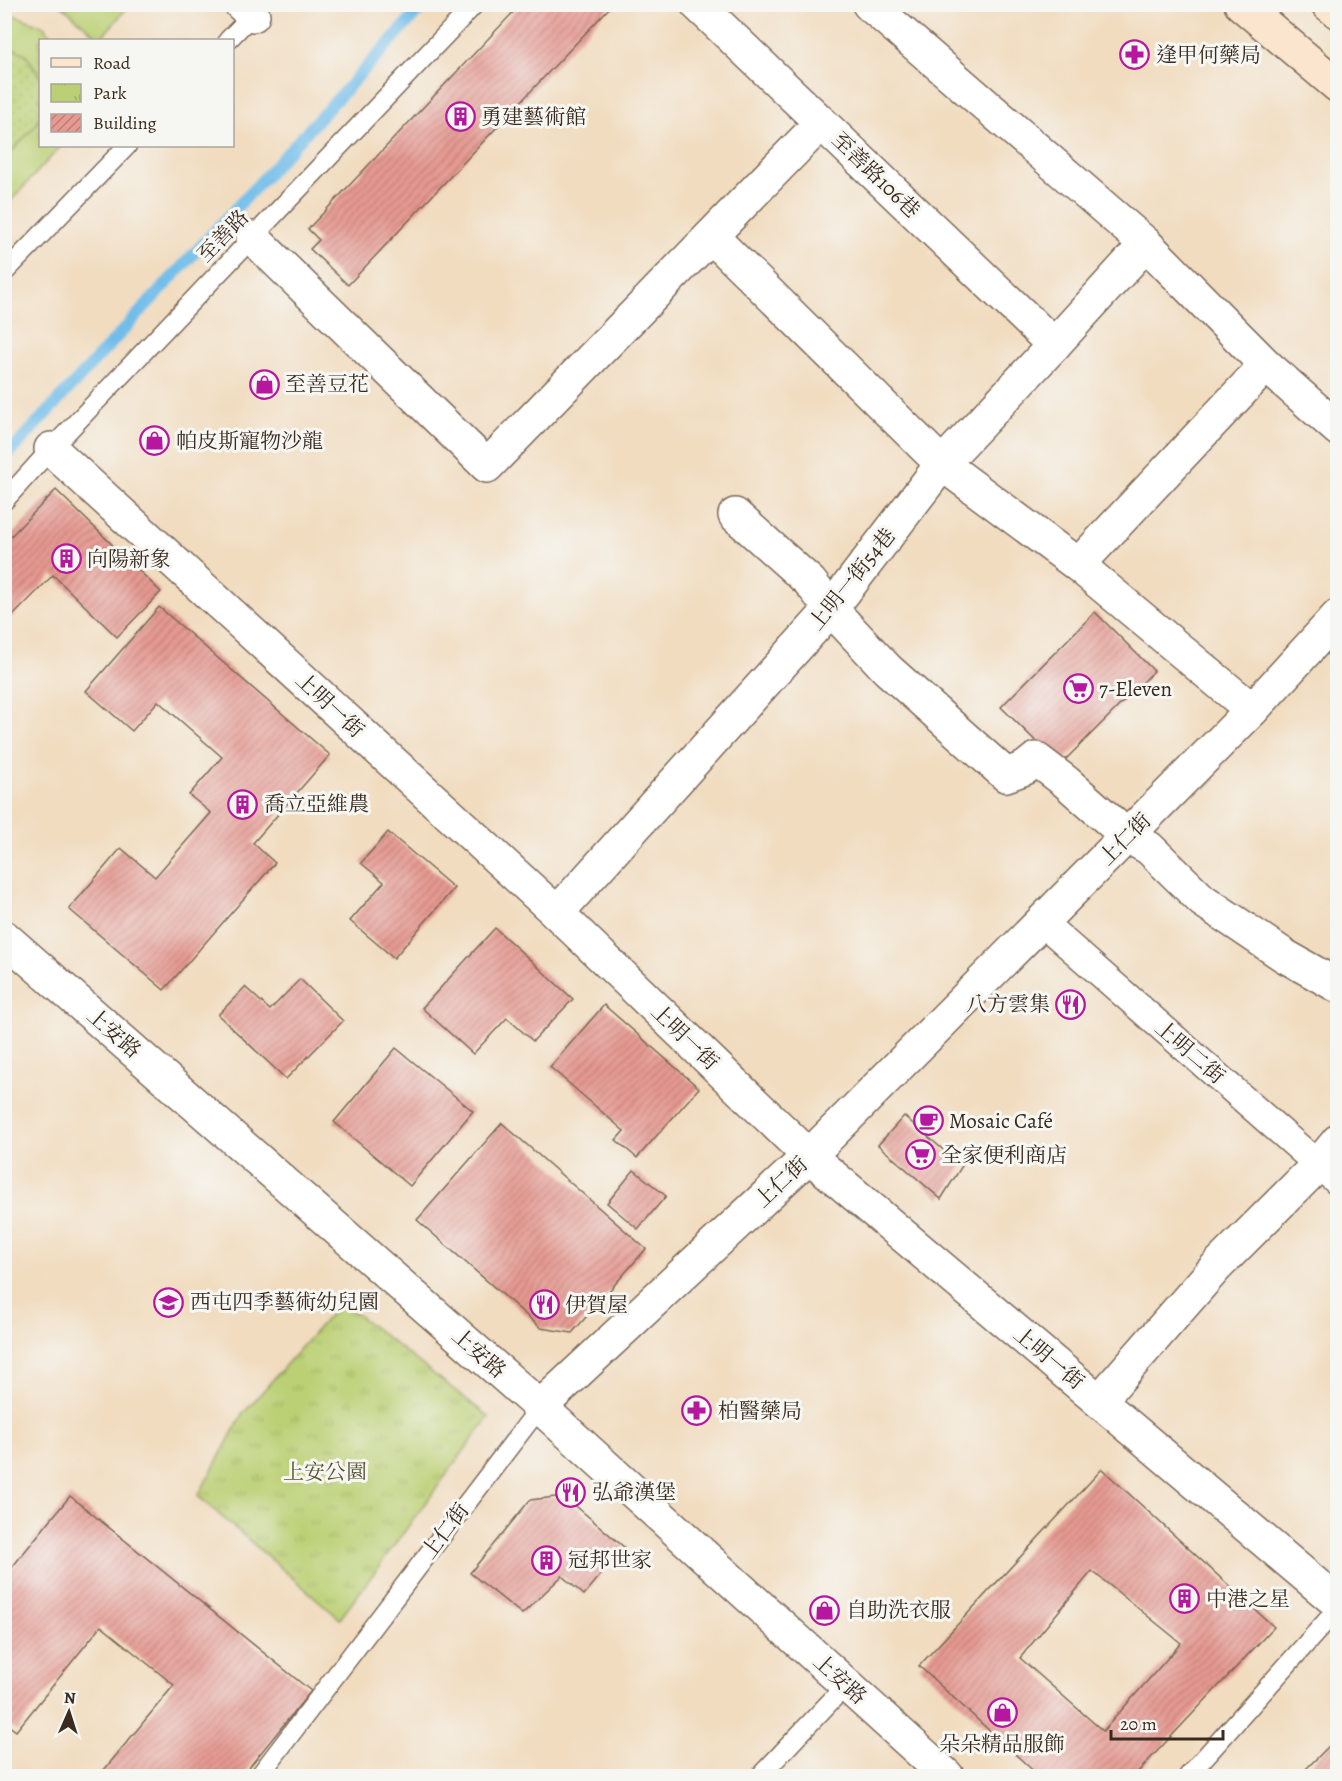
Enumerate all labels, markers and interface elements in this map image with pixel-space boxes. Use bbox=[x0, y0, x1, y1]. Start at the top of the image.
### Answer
legend bbox=[39, 39, 234, 147]
pharmacy icon: 逢甲何藥局 bbox=[1119, 39, 1151, 71]
place label: 逢甲何藥局 bbox=[1156, 41, 1261, 69]
text: Road bbox=[93, 51, 131, 75]
text: Park bbox=[93, 81, 127, 105]
building icon: 勇建藝術館 bbox=[444, 101, 476, 133]
place label: 勇建藝術館 bbox=[481, 103, 586, 131]
text: Building bbox=[93, 111, 157, 135]
street label: 至善路106巷 bbox=[826, 126, 926, 224]
street label: 至善路 bbox=[191, 204, 255, 268]
shop icon: 至善豆花 bbox=[248, 368, 280, 400]
place label: 至善豆花 bbox=[285, 370, 369, 398]
shop icon: 帕皮斯寵物沙龍 bbox=[139, 425, 171, 457]
place label: 帕皮斯寵物沙龍 bbox=[176, 427, 323, 455]
street label: 上明一街54巷 bbox=[802, 522, 902, 636]
building icon: 向陽新象 bbox=[50, 543, 82, 575]
place label: 向陽新象 bbox=[87, 545, 171, 573]
street label: 上明一街 bbox=[290, 666, 370, 744]
supermarket icon: 7-Eleven bbox=[1062, 673, 1094, 705]
place label: 7-Eleven bbox=[1099, 675, 1172, 703]
building icon: 喬立亞維農 bbox=[227, 788, 259, 820]
place label: 喬立亞維農 bbox=[264, 790, 369, 818]
street label: 上仁街 bbox=[1093, 807, 1157, 871]
restaurant icon: 八方雲集 bbox=[1055, 988, 1087, 1020]
place label: 八方雲集 bbox=[966, 990, 1050, 1018]
street label: 上明一街 bbox=[645, 998, 725, 1076]
street label: 上安路 bbox=[81, 1002, 147, 1064]
street label: 上明二街 bbox=[1149, 1014, 1231, 1090]
cafe icon: Mosaic Café bbox=[912, 1105, 944, 1137]
place label: Mosaic Café bbox=[949, 1107, 1053, 1135]
supermarket icon: 全家便利商店 bbox=[904, 1139, 936, 1171]
place label: 全家便利商店 bbox=[941, 1141, 1067, 1169]
street label: 上仁街 bbox=[748, 1150, 814, 1214]
school or university icon: 西屯四季藝術幼兒園 bbox=[153, 1286, 185, 1318]
place label: 西屯四季藝術幼兒園 bbox=[190, 1288, 379, 1316]
restaurant icon: 伊賀屋 bbox=[528, 1289, 560, 1321]
place label: 伊賀屋 bbox=[565, 1291, 628, 1319]
street label: 上明一街 bbox=[1008, 1320, 1090, 1396]
street label: 上安路 bbox=[446, 1322, 512, 1384]
pharmacy icon: 柏醫藥局 bbox=[681, 1395, 713, 1427]
place label: 柏醫藥局 bbox=[718, 1397, 802, 1425]
park label: 上安公園 bbox=[283, 1458, 367, 1486]
restaurant icon: 弘爺漢堡 bbox=[555, 1476, 587, 1508]
place label: 弘爺漢堡 bbox=[592, 1478, 676, 1506]
street label: 上仁街 bbox=[415, 1497, 475, 1565]
building icon: 冠邦世家 bbox=[531, 1544, 563, 1576]
place label: 冠邦世家 bbox=[568, 1546, 652, 1574]
building icon: 中港之星 bbox=[1169, 1583, 1201, 1615]
place label: 中港之星 bbox=[1206, 1585, 1290, 1613]
shop icon: 自助洗衣服 bbox=[809, 1594, 841, 1626]
place label: 自助洗衣服 bbox=[846, 1596, 951, 1624]
street label: 上安路 bbox=[807, 1648, 873, 1710]
north arrow bbox=[39, 1682, 99, 1742]
text: N bbox=[63, 1687, 76, 1709]
shop icon: 朵朵精品服飾 bbox=[986, 1697, 1018, 1729]
scale bar bbox=[1111, 1703, 1224, 1741]
text: 20 m bbox=[1120, 1712, 1157, 1736]
place label: 朵朵精品服飾 bbox=[939, 1730, 1065, 1758]

